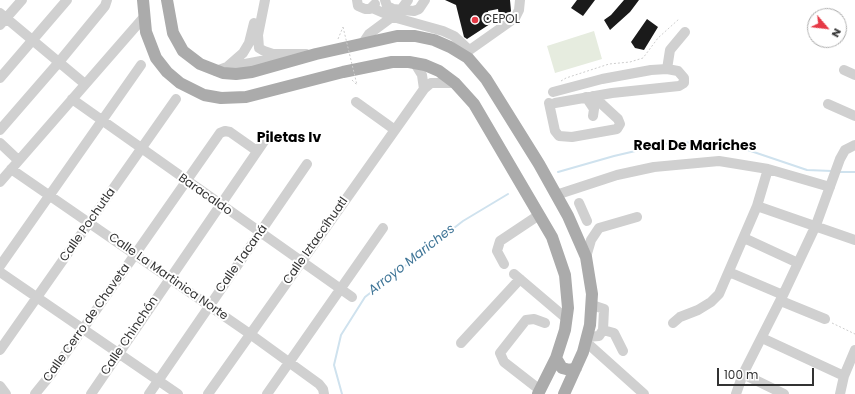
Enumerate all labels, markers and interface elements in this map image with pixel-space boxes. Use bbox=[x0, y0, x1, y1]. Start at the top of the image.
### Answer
north arrow bbox=[807, 8, 847, 48]
place label: CEPOL bbox=[483, 13, 520, 27]
marker: CEPOL bbox=[470, 15, 480, 25]
text: N bbox=[828, 26, 846, 41]
district label: Piletas Iv bbox=[257, 130, 321, 146]
district label: Real De Mariches bbox=[634, 138, 756, 154]
street label: Baracaldo bbox=[175, 171, 235, 219]
street label: Calle Pochutla bbox=[57, 185, 119, 265]
street label: Calle Iztaccíhuatl bbox=[281, 195, 351, 287]
water label: Arroyo Mariches bbox=[366, 221, 458, 299]
street label: Calle Tacaná bbox=[213, 222, 271, 296]
street label: Calle La Martinica Norte bbox=[106, 230, 230, 324]
street label: Calle Cerro de Chaveta bbox=[41, 261, 133, 385]
street label: Calle Chinchón bbox=[98, 294, 162, 378]
scale bar bbox=[719, 360, 816, 386]
text: 100 m bbox=[724, 366, 758, 383]

